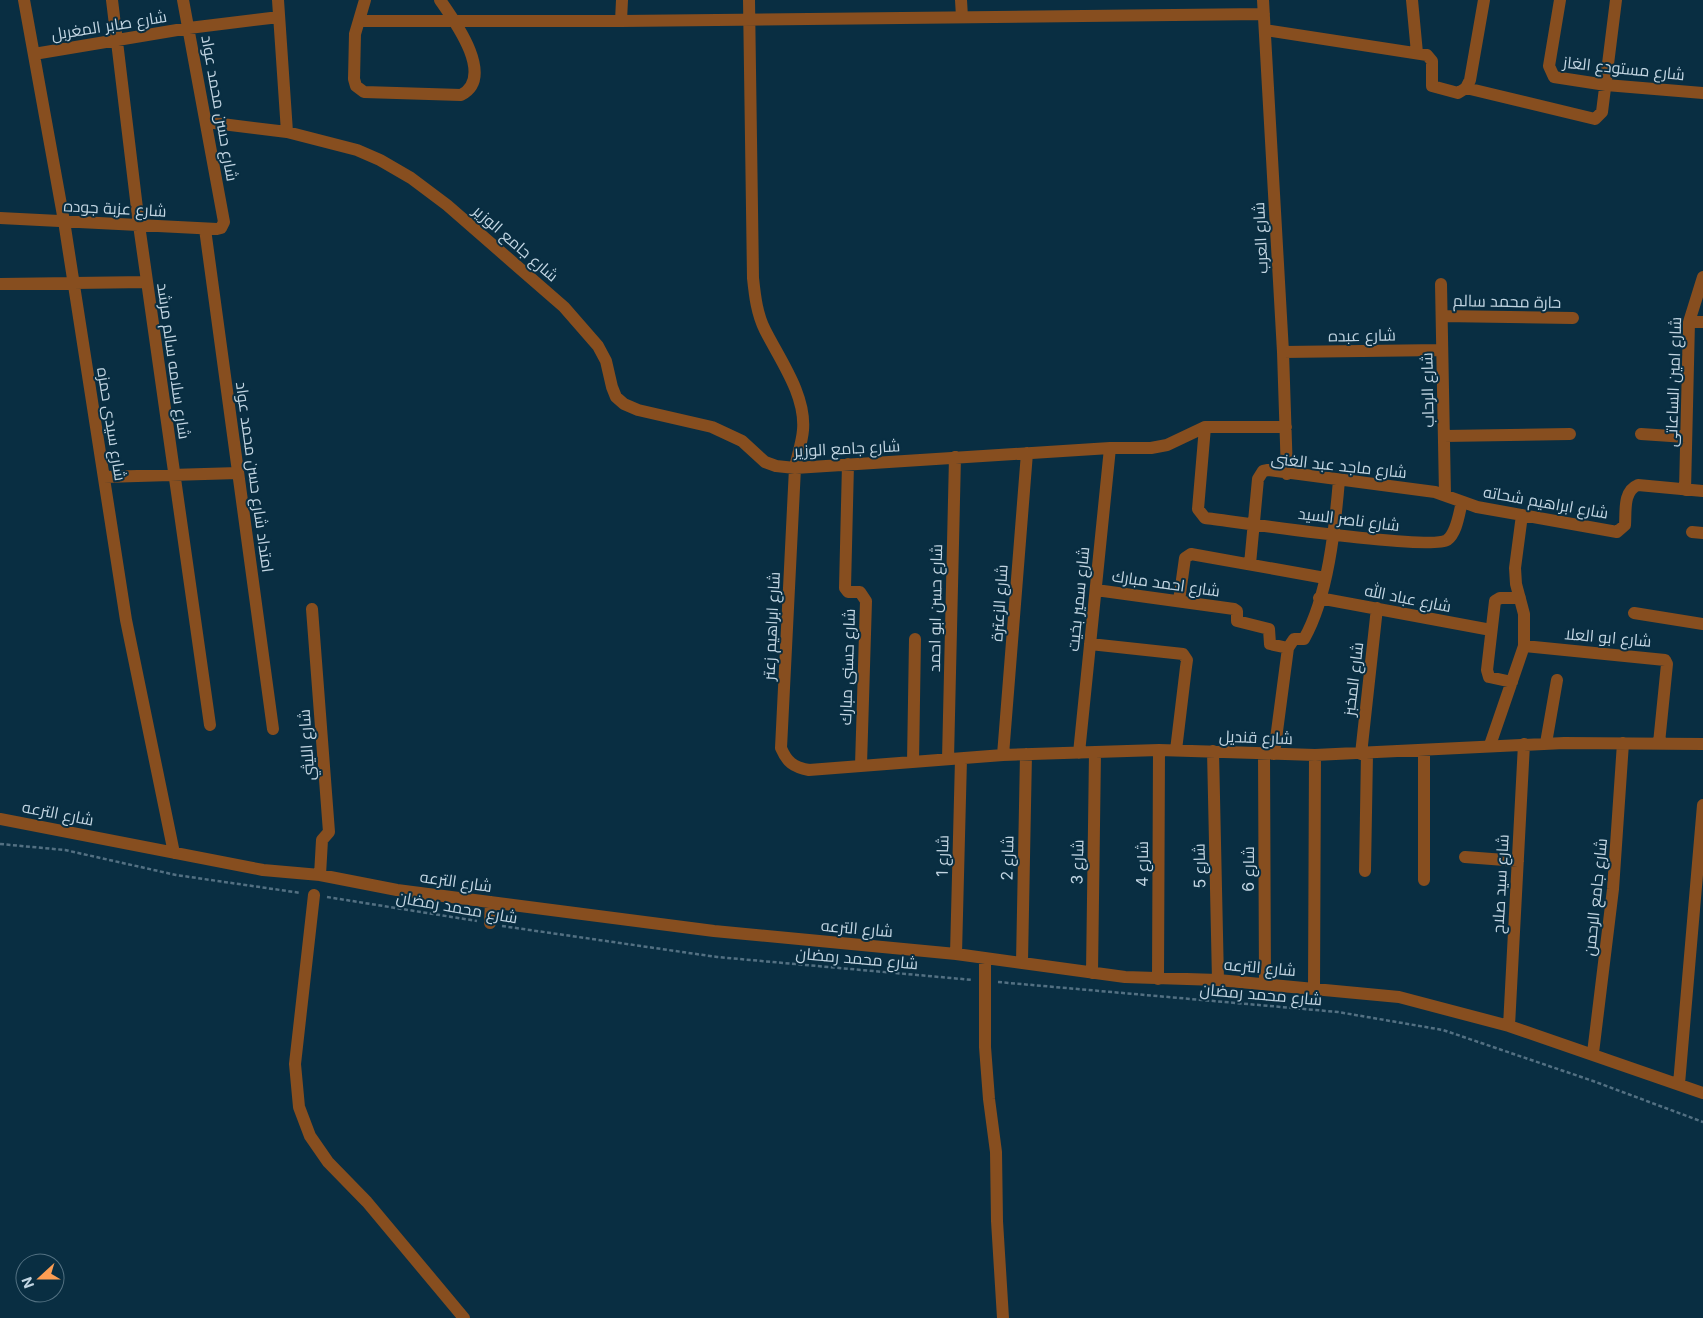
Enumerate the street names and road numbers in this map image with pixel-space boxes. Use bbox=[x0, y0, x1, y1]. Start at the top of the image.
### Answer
street label: شارع صابر المغربل bbox=[50, 6, 169, 46]
street label: شارع حسن محمد عواد bbox=[195, 33, 243, 183]
street label: شارع مستودع الغاز bbox=[1561, 52, 1686, 86]
street label: شارع عزبة جوده bbox=[63, 195, 167, 223]
street label: شارع جامع الوزير bbox=[467, 200, 563, 287]
street label: شارع العرب bbox=[1248, 202, 1274, 274]
street label: شارع سلامه سالم مرشد bbox=[151, 282, 195, 441]
street label: حارة محمد سالم bbox=[1453, 290, 1561, 314]
street label: شارع امين الساعاتى bbox=[1661, 317, 1687, 448]
street label: شارع عبده bbox=[1328, 324, 1396, 348]
street label: شارع الرحاب bbox=[1416, 352, 1440, 428]
street label: شارع سيدى حمزه bbox=[91, 366, 131, 482]
street label: امتداد شارع حسن محمد عواد bbox=[230, 380, 278, 574]
street label: شارع جامع الوزير bbox=[792, 435, 901, 463]
street label: شارع ماجد عبد الغنى bbox=[1270, 448, 1408, 484]
street label: شارع ابراهيم شحاته bbox=[1481, 481, 1610, 525]
street label: شارع ناصر السيد bbox=[1297, 503, 1401, 537]
street label: شارع حسن ابو احمد bbox=[924, 544, 948, 672]
street label: شارع سمير بخيت bbox=[1063, 546, 1095, 653]
street label: شارع الزعترة bbox=[986, 564, 1014, 642]
street label: شارع احمد مبارك bbox=[1110, 566, 1221, 602]
street label: شارع ابراهيم زعتر bbox=[758, 571, 786, 682]
street label: شارع عباد الله bbox=[1363, 580, 1453, 618]
street label: شارع حسنى مبارك bbox=[835, 608, 861, 726]
street label: شارع ابو العلا bbox=[1563, 623, 1652, 653]
street label: شارع المخبز bbox=[1338, 641, 1369, 718]
street label: شارع الليثي bbox=[294, 708, 322, 781]
street label: شارع قنديل bbox=[1219, 726, 1293, 750]
street label: شارع الترعه bbox=[20, 796, 95, 832]
street label: شارع سيد صلاح bbox=[1487, 834, 1515, 934]
street label: شارع 1 bbox=[932, 835, 954, 877]
street label: شارع 2 bbox=[997, 835, 1019, 881]
street label: شارع جامع الرحمن bbox=[1579, 837, 1613, 957]
street label: شارع 3 bbox=[1067, 839, 1089, 885]
street label: شارع 4 bbox=[1132, 841, 1154, 887]
street label: شارع 5 bbox=[1189, 843, 1211, 889]
street label: شارع 6 bbox=[1238, 846, 1260, 892]
street label: شارع الترعه bbox=[418, 866, 493, 898]
street label: شارع محمد رمضان bbox=[394, 886, 519, 929]
street label: شارع الترعه bbox=[820, 915, 894, 943]
street label: شارع محمد رمضان bbox=[795, 943, 919, 975]
street label: شارع الترعه bbox=[1223, 954, 1297, 982]
street label: شارع محمد رمضان bbox=[1199, 979, 1323, 1011]

